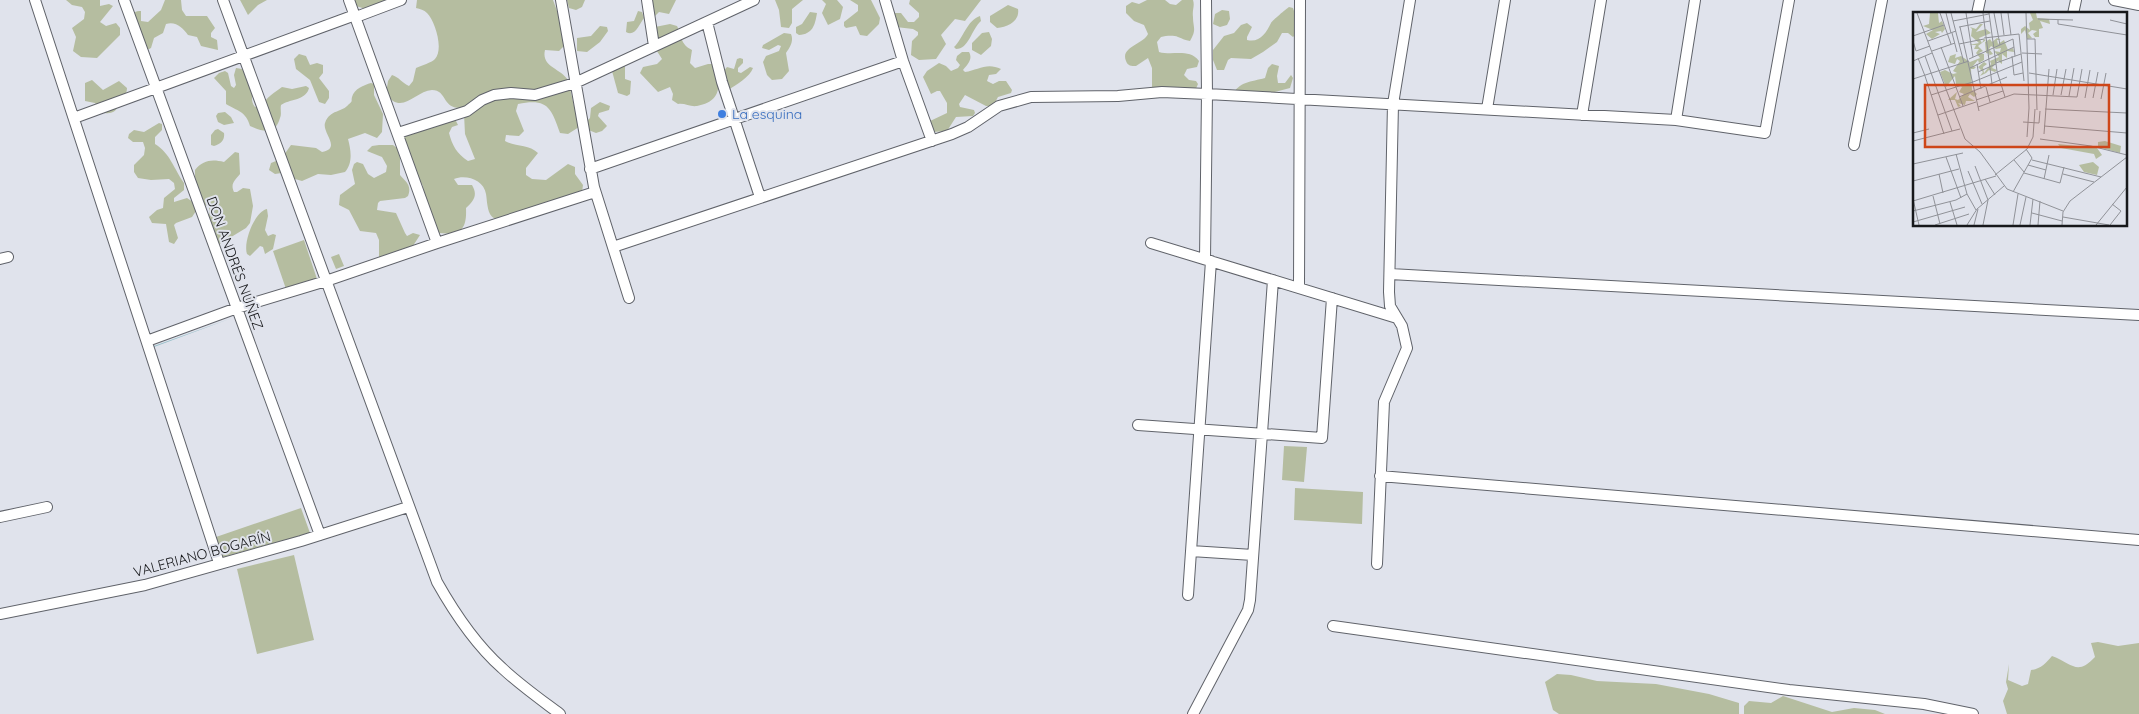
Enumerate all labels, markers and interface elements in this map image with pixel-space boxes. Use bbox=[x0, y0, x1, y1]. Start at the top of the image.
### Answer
inset map bbox=[1913, 12, 2126, 226]
place label: La esquina bbox=[732, 105, 802, 123]
marker: La esquina bbox=[716, 108, 728, 120]
street label: DON ANDRÉS NÚÑEZ bbox=[203, 194, 267, 332]
street label: VALERIANO BOGARÍN bbox=[131, 527, 273, 581]

